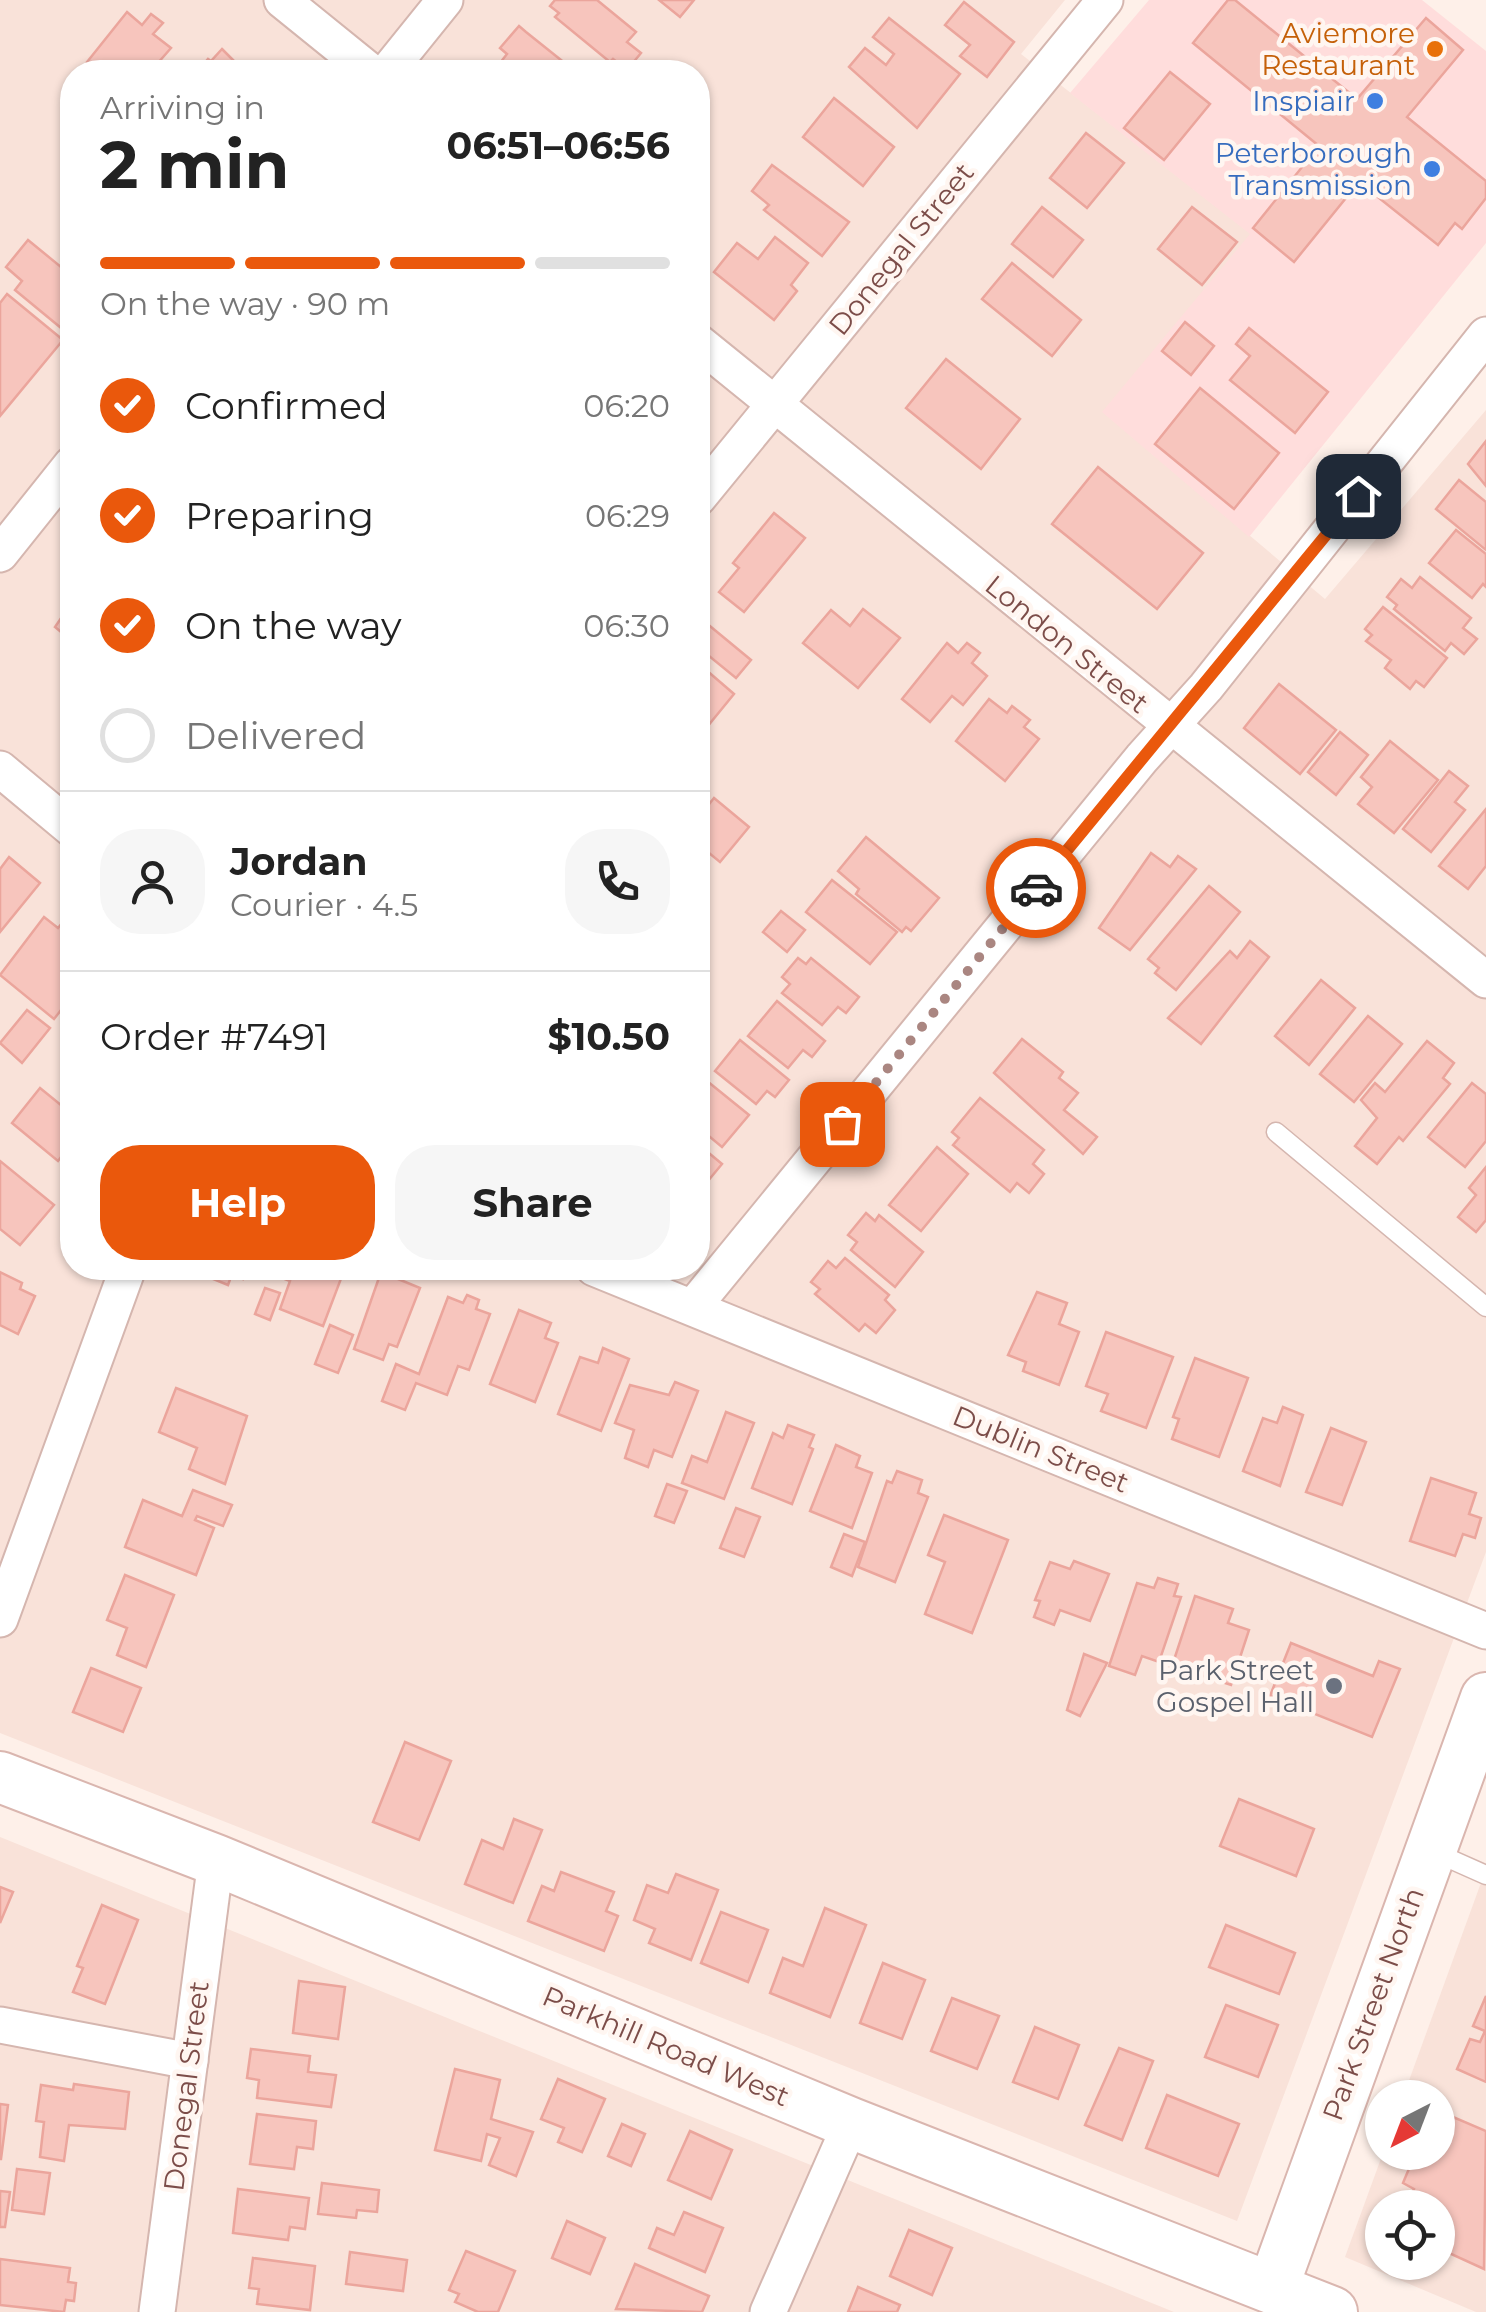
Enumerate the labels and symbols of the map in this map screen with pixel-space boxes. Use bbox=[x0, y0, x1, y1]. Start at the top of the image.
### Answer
place label: Aviemore Restaurant bbox=[1261, 16, 1415, 82]
marker: Aviemore Restaurant bbox=[1424, 38, 1446, 60]
place label: Inspiair bbox=[1252, 84, 1355, 118]
marker: Inspiair bbox=[1364, 90, 1386, 112]
place label: Peterborough Transmission bbox=[1215, 136, 1412, 202]
street label: Donegal Street bbox=[821, 156, 981, 342]
marker: Peterborough Transmission bbox=[1421, 158, 1443, 180]
pin bbox=[1316, 454, 1401, 539]
street label: London Street bbox=[979, 568, 1155, 720]
courier bbox=[986, 838, 1086, 938]
pin bbox=[800, 1082, 885, 1167]
street label: Dublin Street bbox=[948, 1398, 1134, 1500]
place label: Park Street Gospel Hall bbox=[1156, 1653, 1314, 1719]
marker: Park Street Gospel Hall bbox=[1323, 1675, 1345, 1697]
street label: Park Street North bbox=[1315, 1883, 1431, 2125]
street label: Donegal Street bbox=[156, 1979, 216, 2193]
street label: Parkhill Road West bbox=[537, 1979, 795, 2113]
north arrow bbox=[1365, 2080, 1455, 2170]

